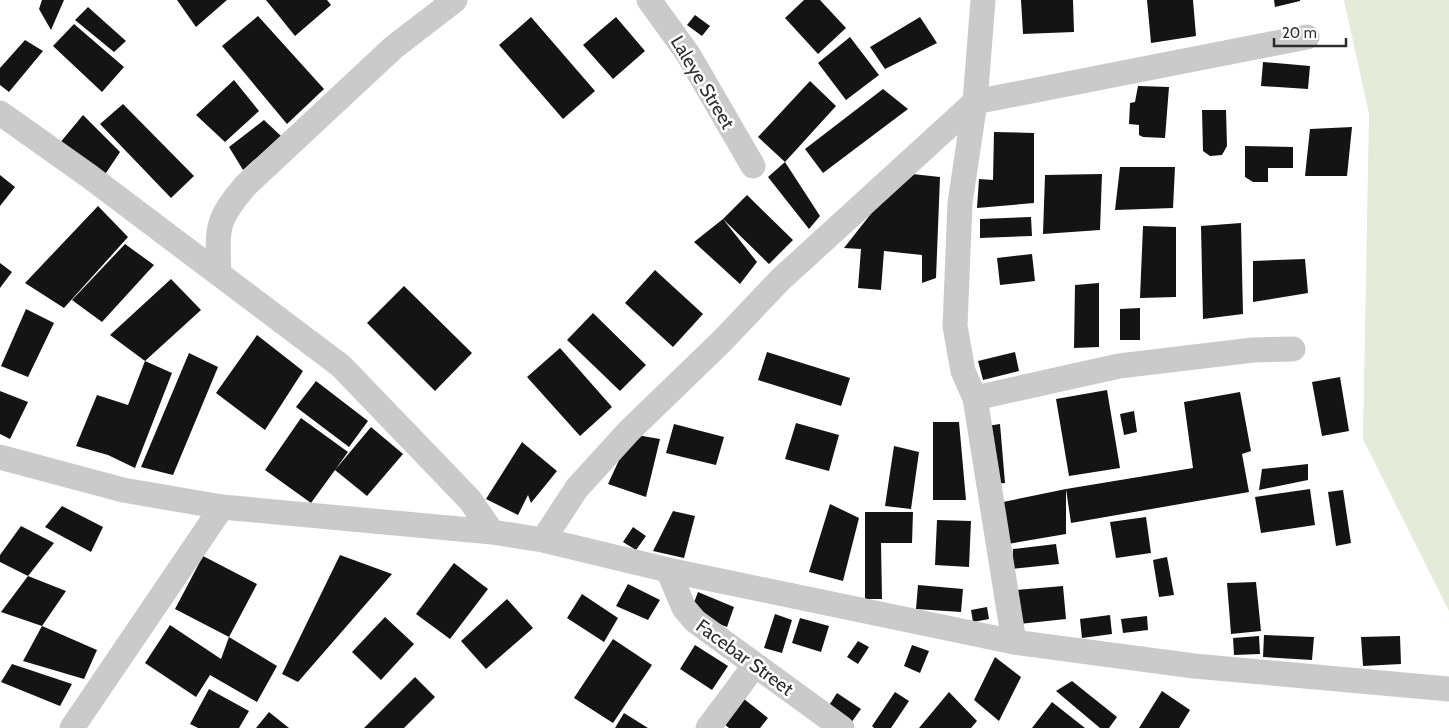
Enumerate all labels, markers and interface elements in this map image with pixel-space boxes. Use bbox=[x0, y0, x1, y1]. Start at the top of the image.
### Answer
scale bar bbox=[1274, 15, 1346, 47]
text: 20 m bbox=[1282, 24, 1317, 42]
street label: Laleye Street bbox=[666, 31, 740, 134]
street label: Facebar Street bbox=[691, 614, 798, 701]

